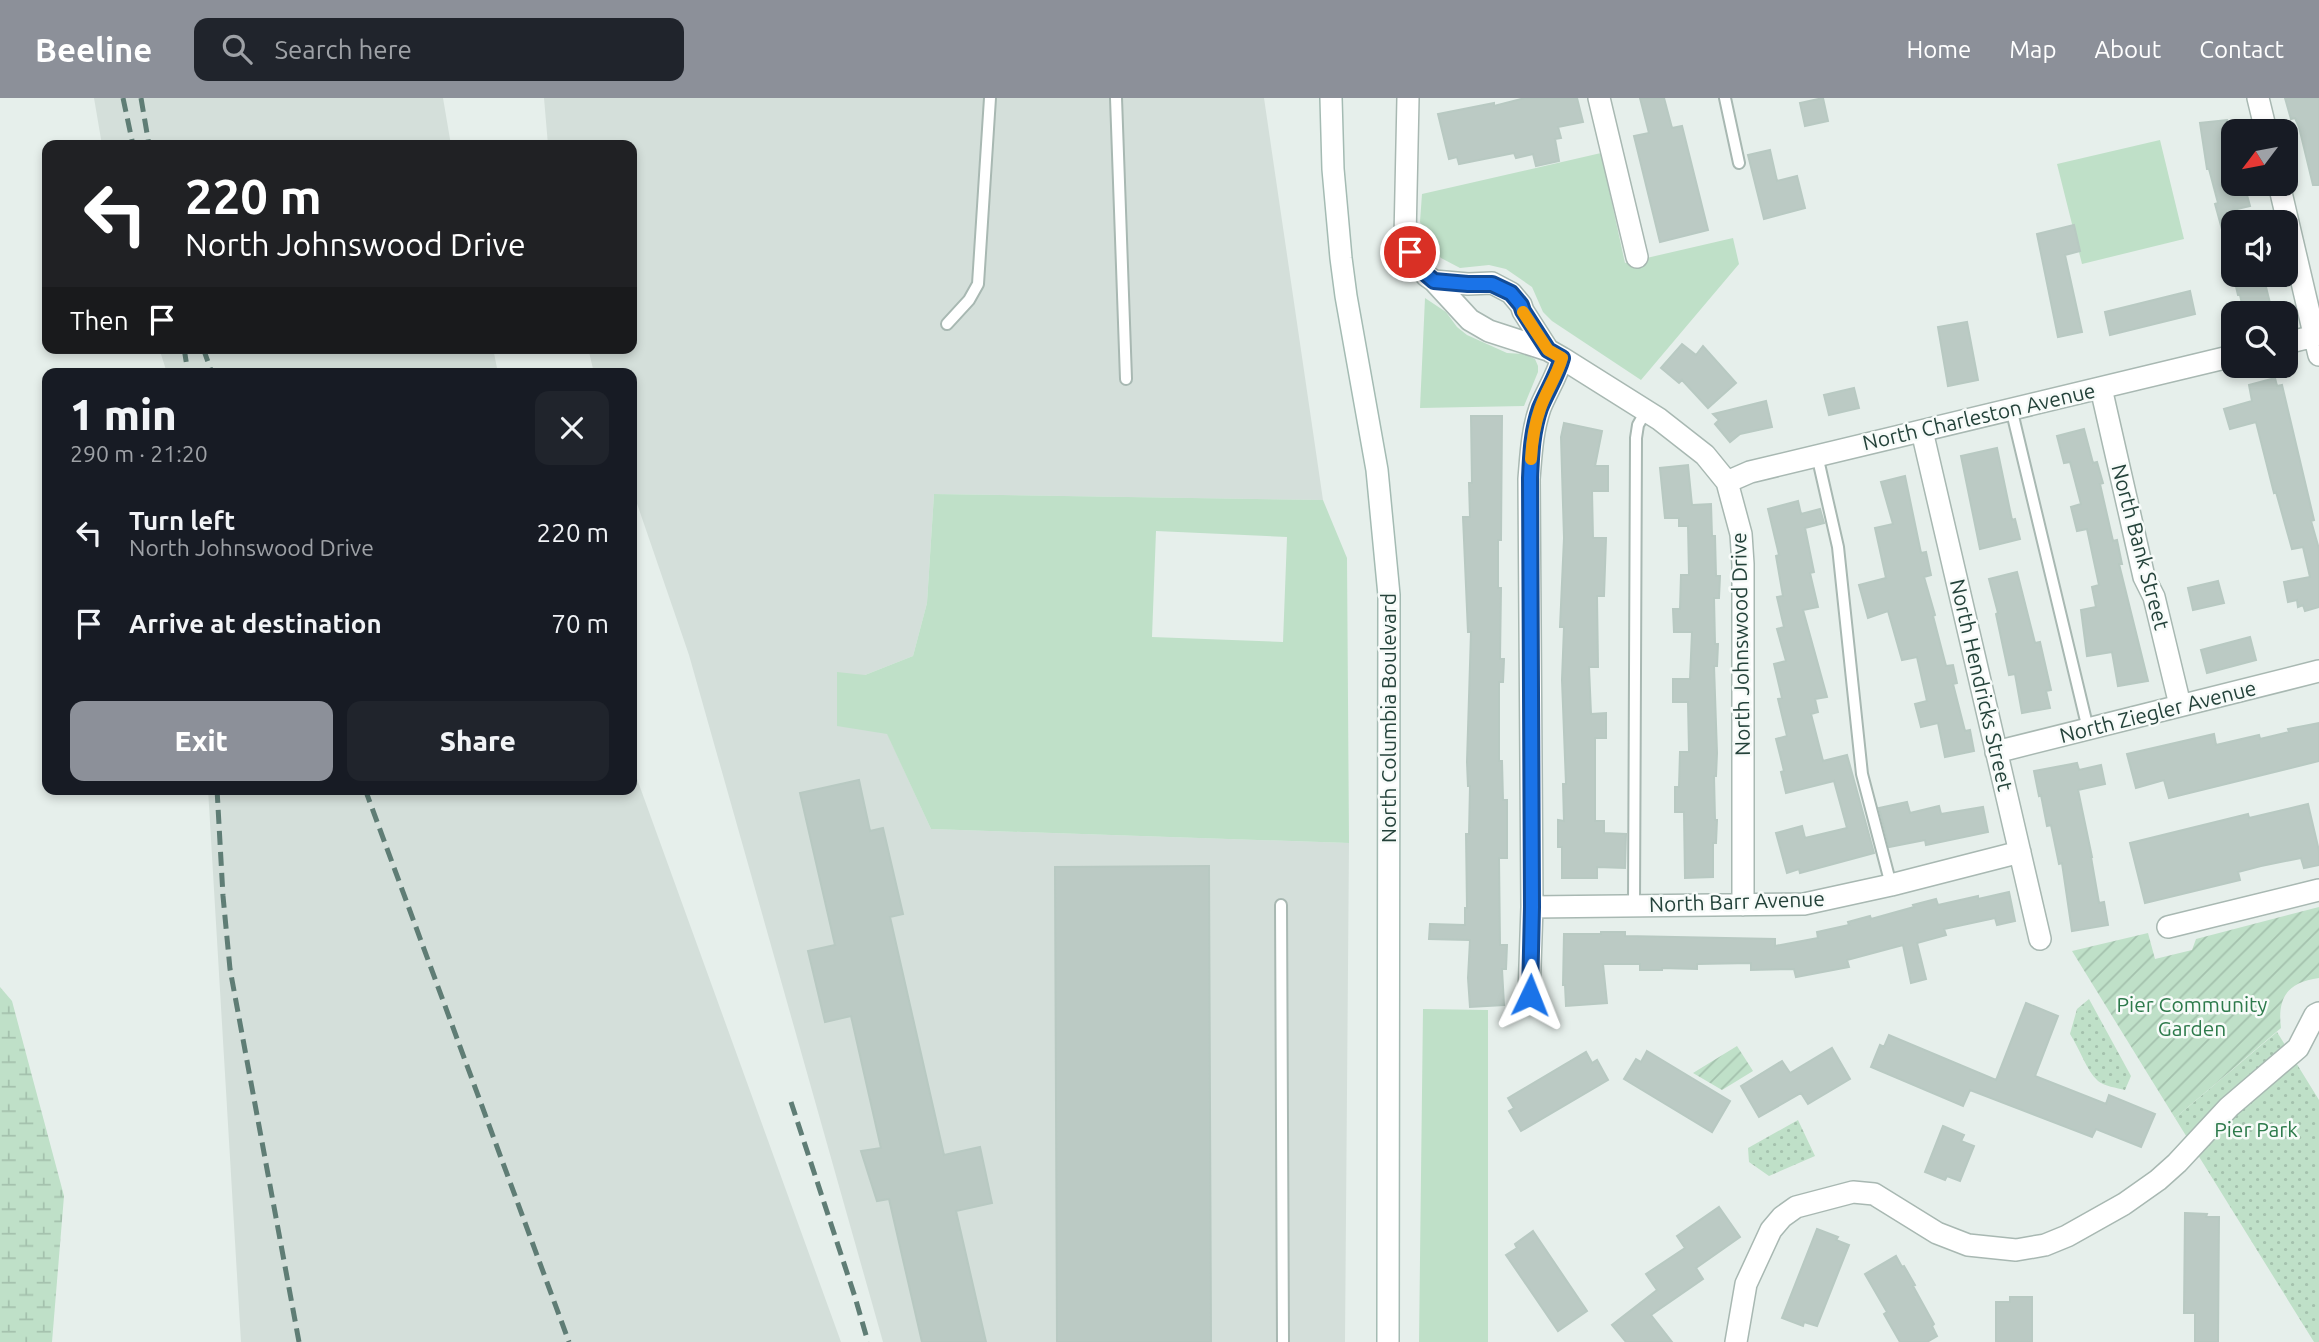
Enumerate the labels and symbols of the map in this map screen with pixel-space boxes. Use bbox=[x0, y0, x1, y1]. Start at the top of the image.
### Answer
north arrow bbox=[2221, 119, 2298, 196]
pin bbox=[1380, 222, 1440, 282]
street label: North Charleston Avenue bbox=[1860, 378, 2098, 455]
street label: North Bank Street bbox=[2107, 461, 2175, 632]
street label: North Johnswood Drive bbox=[1726, 532, 1754, 756]
street label: North Hendricks Street bbox=[1946, 576, 2018, 793]
street label: North Columbia Boulevard bbox=[1376, 593, 1400, 843]
street label: North Ziegler Avenue bbox=[2057, 675, 2259, 747]
street label: North Barr Avenue bbox=[1649, 886, 1825, 916]
position arrow bbox=[1493, 958, 1567, 1032]
park label: Pier Community Garden bbox=[2117, 992, 2267, 1040]
park label: Pier Park bbox=[2214, 1117, 2298, 1141]

